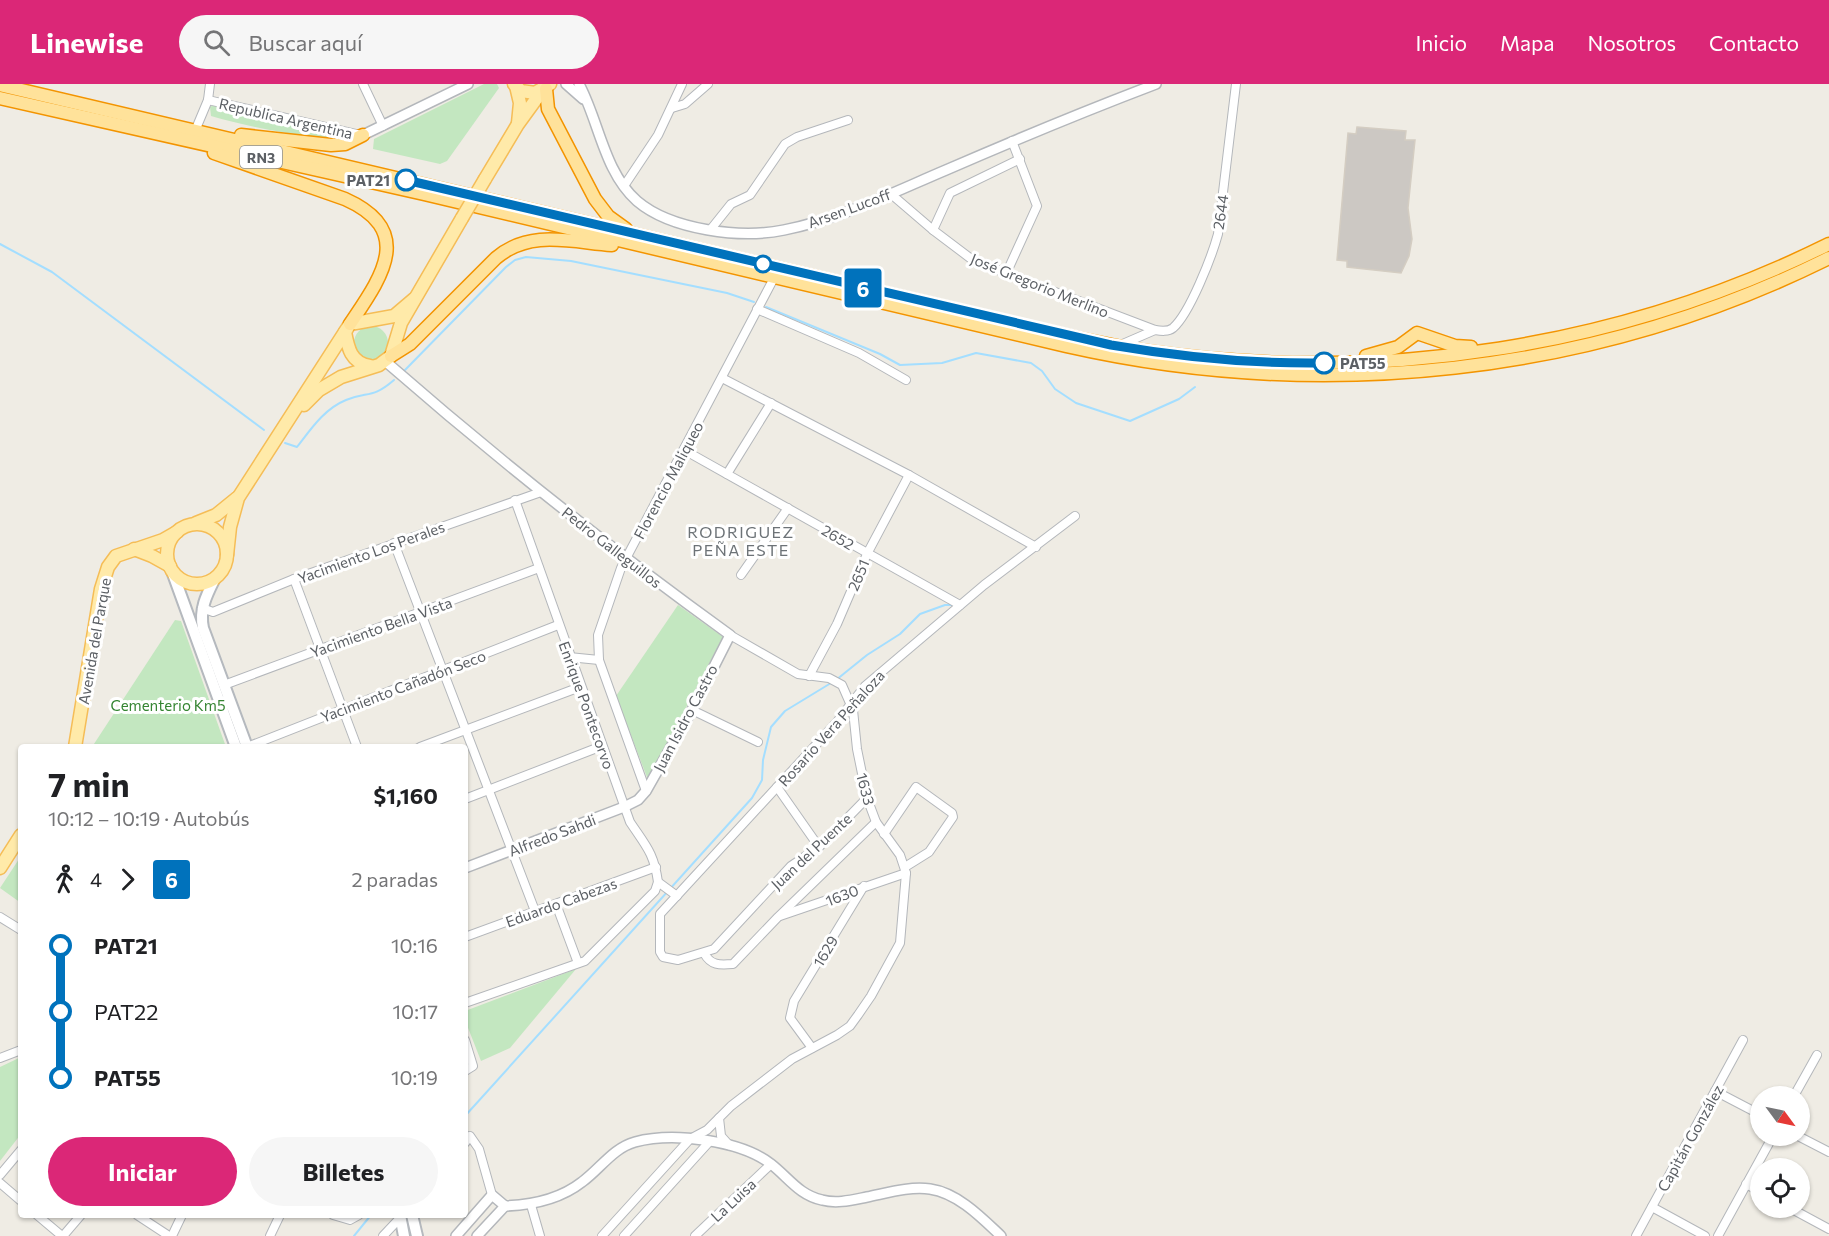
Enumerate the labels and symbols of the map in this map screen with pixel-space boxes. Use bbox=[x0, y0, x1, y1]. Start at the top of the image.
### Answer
street label: Republica Argentina bbox=[217, 94, 355, 142]
road number: RN3 bbox=[240, 146, 282, 168]
marker: PAT21 bbox=[395, 169, 417, 191]
place label: PAT21 bbox=[347, 171, 390, 189]
street label: Arsen Lucoff bbox=[805, 184, 893, 231]
street label: 2644 bbox=[1209, 193, 1231, 231]
street label: José Gregorio Merlino bbox=[968, 249, 1112, 321]
unlabelled marker bbox=[754, 255, 772, 273]
line badge: 6 bbox=[844, 268, 882, 308]
marker: PAT55 bbox=[1313, 352, 1335, 374]
place label: PAT55 bbox=[1340, 354, 1386, 372]
street label: Florencio Maliqueo bbox=[629, 418, 707, 542]
street label: Pedro Galleguillos bbox=[559, 503, 665, 592]
street label: Yacimiento Los Perales bbox=[295, 517, 447, 587]
street label: 2652 bbox=[819, 521, 857, 553]
district label: RODRIGUEZ PEÑA ESTE bbox=[687, 522, 795, 559]
street label: 2651 bbox=[843, 557, 873, 593]
street label: Avenida del Parque bbox=[74, 576, 114, 706]
street label: Yacimiento Bella Vista bbox=[308, 593, 454, 661]
street label: Enrique Pontecorvo bbox=[556, 639, 619, 771]
street label: Yacimiento Cañadón Seco bbox=[318, 646, 488, 726]
street label: Juan Isidro Castro bbox=[649, 661, 721, 775]
street label: Rosario Vera Peñaloza bbox=[774, 666, 888, 790]
park label: Cementerio Km5 bbox=[110, 696, 226, 714]
street label: 1633 bbox=[853, 771, 879, 807]
street label: Juan del Puente bbox=[767, 809, 855, 893]
street label: Alfredo Sahdi bbox=[506, 810, 598, 860]
street label: Eduardo Cabezas bbox=[503, 873, 619, 930]
street label: 1630 bbox=[823, 881, 861, 909]
street label: 1629 bbox=[809, 932, 841, 970]
street label: Capitán González bbox=[1653, 1082, 1727, 1194]
north arrow bbox=[1750, 1086, 1810, 1146]
street label: La Luisa bbox=[707, 1175, 759, 1225]

